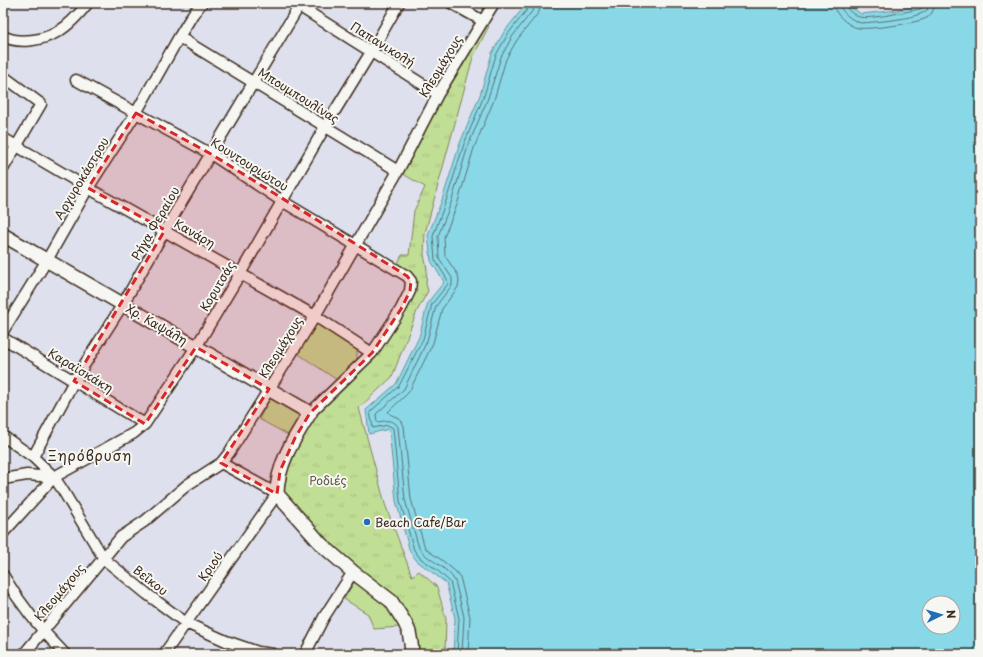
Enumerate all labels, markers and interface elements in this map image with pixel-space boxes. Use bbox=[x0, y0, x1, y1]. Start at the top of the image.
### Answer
street label: Παπανικολή bbox=[347, 17, 419, 71]
street label: Κλεομάχους bbox=[414, 31, 466, 101]
street label: Μπουμπουλίνας bbox=[255, 63, 343, 127]
street label: Αργυροκάστρου bbox=[49, 133, 113, 223]
street label: Κουντουριώτου bbox=[208, 133, 292, 195]
street label: Ρήγα Φεραίου bbox=[127, 183, 183, 263]
street label: Κανάρη bbox=[171, 214, 219, 252]
street label: Κορυτσάς bbox=[195, 258, 239, 314]
street label: Χρ. Καψάλη bbox=[123, 299, 191, 349]
street label: Κλεομάχους bbox=[254, 313, 306, 381]
street label: Καραϊσκάκη bbox=[45, 343, 117, 397]
district label: Ξηρόβρυση bbox=[48, 445, 132, 466]
park label: Ροδιές bbox=[309, 471, 347, 489]
place label: Beach Cafe/Bar bbox=[375, 513, 467, 531]
marker: Beach Cafe/Bar bbox=[362, 517, 372, 527]
street label: Κριού bbox=[193, 547, 227, 584]
street label: Κλεομάχους bbox=[30, 559, 88, 625]
street label: Βεΐκου bbox=[130, 561, 172, 599]
north arrow bbox=[921, 595, 961, 635]
text: N bbox=[943, 609, 960, 619]

